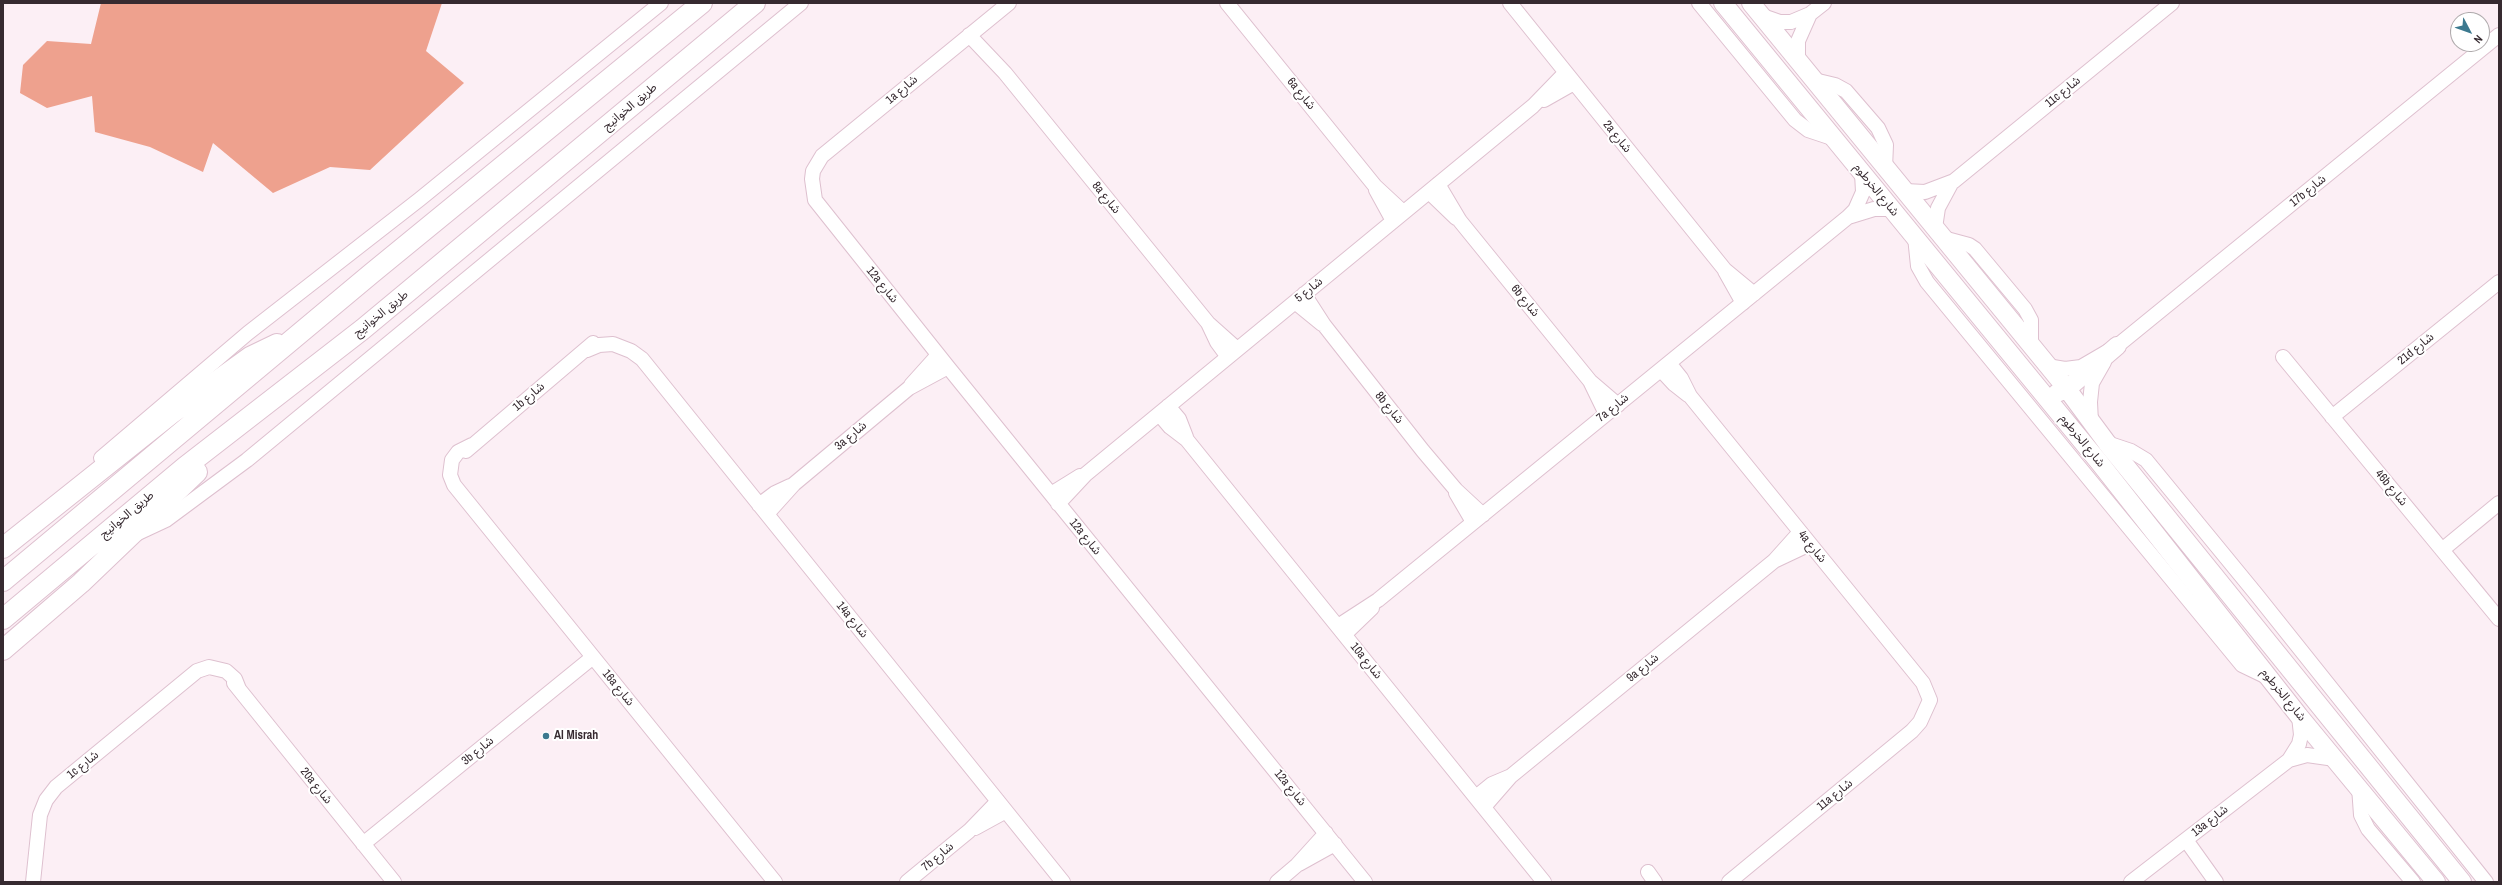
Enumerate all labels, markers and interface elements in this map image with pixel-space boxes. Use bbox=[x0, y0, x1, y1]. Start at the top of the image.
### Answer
north arrow bbox=[2450, 12, 2490, 52]
text: N bbox=[2471, 32, 2486, 46]
street label: 1a شارع bbox=[883, 73, 921, 107]
street label: 11c شارع bbox=[2042, 73, 2084, 111]
street label: 6a شارع bbox=[1284, 75, 1318, 113]
street label: طريق الخوانيج bbox=[600, 80, 660, 134]
street label: 2a شارع bbox=[1600, 118, 1634, 156]
street label: شارع الخرطوم bbox=[1850, 161, 1902, 219]
street label: 17b شارع bbox=[2287, 172, 2329, 210]
street label: 8a شارع bbox=[1089, 179, 1123, 217]
street label: 12a شارع bbox=[863, 264, 901, 306]
street label: شارع 5 bbox=[1292, 274, 1326, 306]
street label: 6b شارع bbox=[1508, 282, 1542, 320]
street label: طريق الخوانيج bbox=[351, 288, 411, 340]
street label: 21d شارع bbox=[2395, 330, 2437, 368]
street label: 1b شارع bbox=[510, 380, 548, 414]
street label: 8b شارع bbox=[1372, 389, 1406, 427]
street label: 7a شارع bbox=[1594, 391, 1632, 425]
street label: شارع الخرطوم bbox=[2056, 412, 2108, 470]
street label: 3a شارع bbox=[832, 419, 870, 453]
street label: 46b شارع bbox=[2372, 467, 2410, 509]
street label: طريق الخوانيج bbox=[97, 488, 157, 542]
street label: 12a شارع bbox=[1066, 516, 1104, 558]
street label: 4a شارع bbox=[1795, 528, 1829, 566]
street label: 14a شارع bbox=[833, 599, 871, 641]
street label: 10a شارع bbox=[1347, 640, 1385, 682]
street label: 9a شارع bbox=[1624, 651, 1662, 685]
street label: شارع الخرطوم bbox=[2257, 666, 2309, 724]
street label: 16a شارع bbox=[599, 667, 637, 709]
place label: Al Misrah bbox=[554, 729, 598, 743]
marker: Al Misrah bbox=[541, 731, 551, 741]
street label: 3b شارع bbox=[459, 734, 497, 768]
street label: 1c شارع bbox=[64, 748, 102, 782]
street label: 20a شارع bbox=[297, 765, 335, 807]
street label: 12a شارع bbox=[1271, 767, 1309, 809]
street label: 11a شارع bbox=[1814, 776, 1856, 814]
street label: 13a شارع bbox=[2189, 802, 2231, 840]
street label: 7b شارع bbox=[919, 840, 957, 874]

